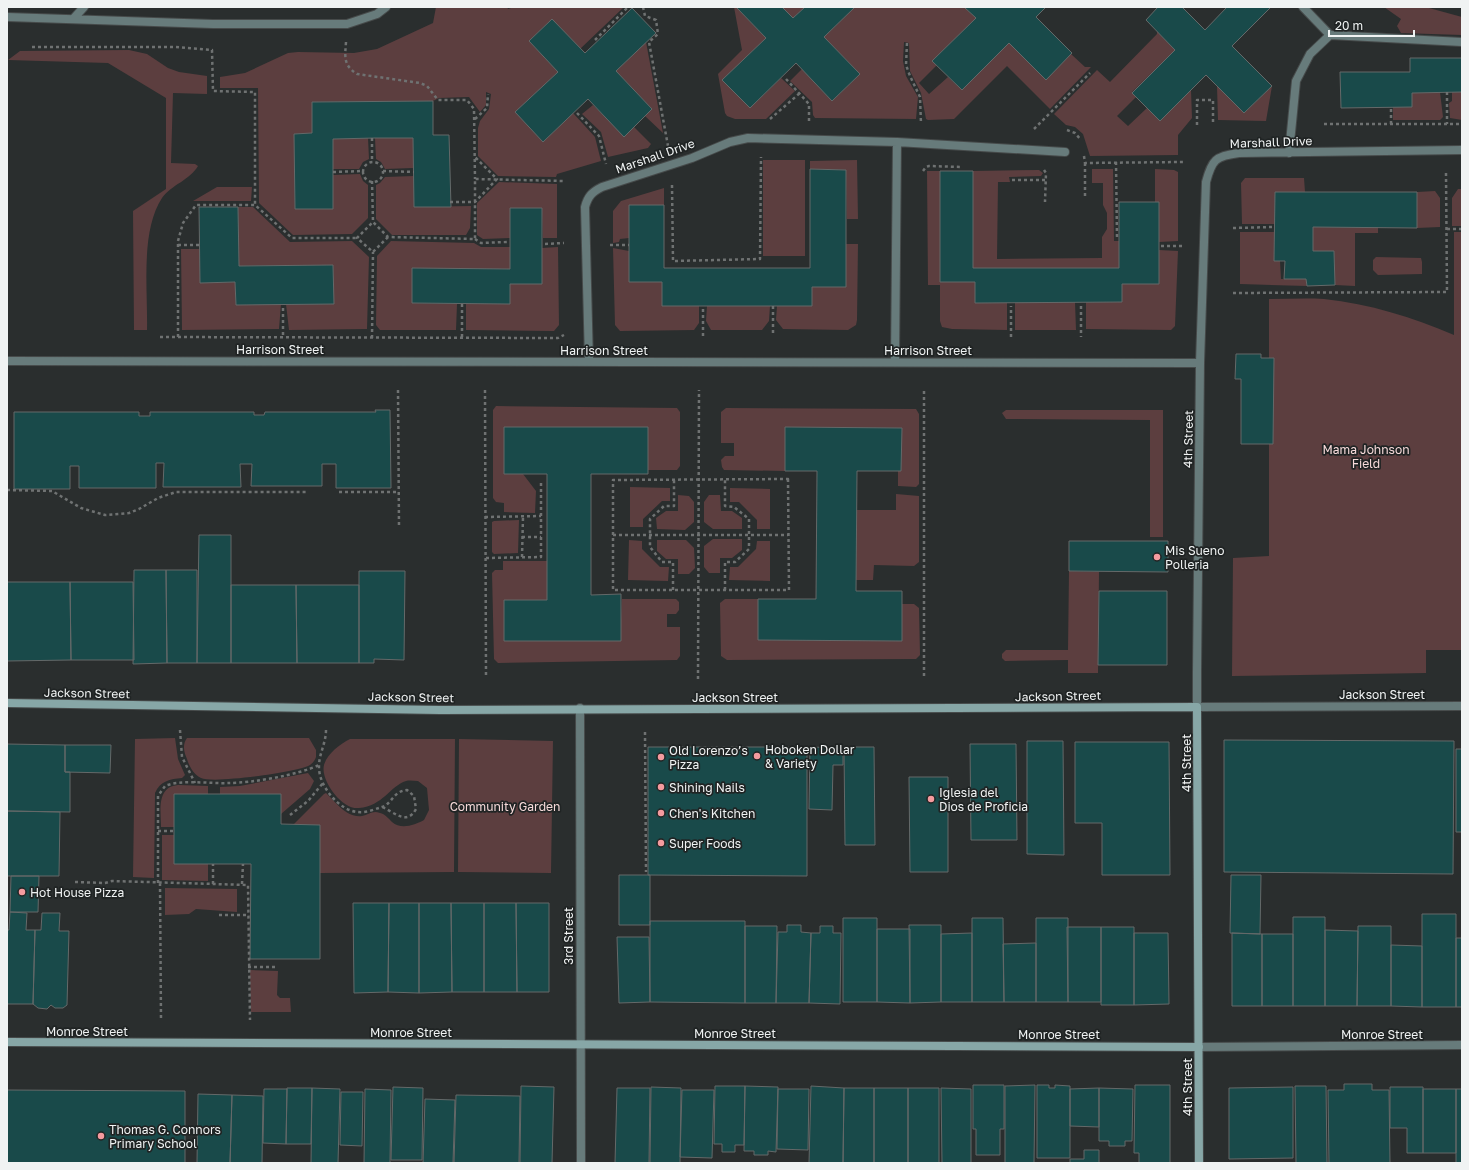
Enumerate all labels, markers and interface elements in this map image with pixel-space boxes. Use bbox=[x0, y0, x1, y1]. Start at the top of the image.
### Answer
scale bar bbox=[1329, 12, 1414, 38]
text: 20 m bbox=[1335, 18, 1363, 33]
street label: Marshall Drive bbox=[1229, 133, 1313, 151]
street label: Marshall Drive bbox=[613, 135, 697, 177]
street label: Harrison Street bbox=[236, 342, 324, 357]
street label: Harrison Street bbox=[560, 343, 648, 358]
street label: Harrison Street bbox=[884, 343, 972, 358]
street label: 4th Street bbox=[1180, 410, 1196, 468]
park label: Mama Johnson Field bbox=[1322, 442, 1410, 471]
place label: Mis Sueno Polleria bbox=[1165, 543, 1224, 572]
marker: Mis Sueno Polleria bbox=[1152, 552, 1162, 562]
street label: Jackson Street bbox=[44, 685, 130, 701]
street label: Jackson Street bbox=[1339, 687, 1425, 702]
street label: Jackson Street bbox=[1015, 688, 1101, 704]
street label: Jackson Street bbox=[368, 689, 454, 705]
street label: Jackson Street bbox=[692, 690, 778, 705]
street label: 4th Street bbox=[1179, 734, 1194, 792]
place label: Hoboken Dollar & Variety bbox=[765, 742, 855, 771]
place label: Old Lorenzo’s Pizza bbox=[669, 743, 748, 772]
marker: Hoboken Dollar & Variety bbox=[752, 751, 762, 761]
marker: Old Lorenzo’s Pizza bbox=[656, 752, 666, 762]
place label: Shining Nails bbox=[669, 780, 745, 795]
marker: Shining Nails bbox=[656, 782, 666, 792]
place label: Iglesia del Dios de Proficia bbox=[939, 785, 1028, 814]
marker: Iglesia del Dios de Proficia bbox=[926, 794, 936, 804]
park label: Community Garden bbox=[450, 799, 560, 814]
place label: Chen's Kitchen bbox=[669, 806, 755, 821]
marker: Chen's Kitchen bbox=[656, 808, 666, 818]
place label: Super Foods bbox=[669, 836, 741, 851]
marker: Super Foods bbox=[656, 838, 666, 848]
place label: Hot House Pizza bbox=[30, 885, 124, 900]
marker: Hot House Pizza bbox=[17, 887, 27, 897]
street label: 3rd Street bbox=[561, 907, 576, 965]
street label: Monroe Street bbox=[46, 1024, 128, 1039]
street label: Monroe Street bbox=[370, 1025, 452, 1040]
street label: Monroe Street bbox=[694, 1026, 776, 1041]
street label: Monroe Street bbox=[1018, 1027, 1100, 1042]
street label: Monroe Street bbox=[1341, 1027, 1423, 1042]
street label: 4th Street bbox=[1180, 1058, 1195, 1116]
place label: Thomas G. Connors Primary School bbox=[109, 1122, 221, 1151]
marker: Thomas G. Connors Primary School bbox=[96, 1131, 106, 1141]

